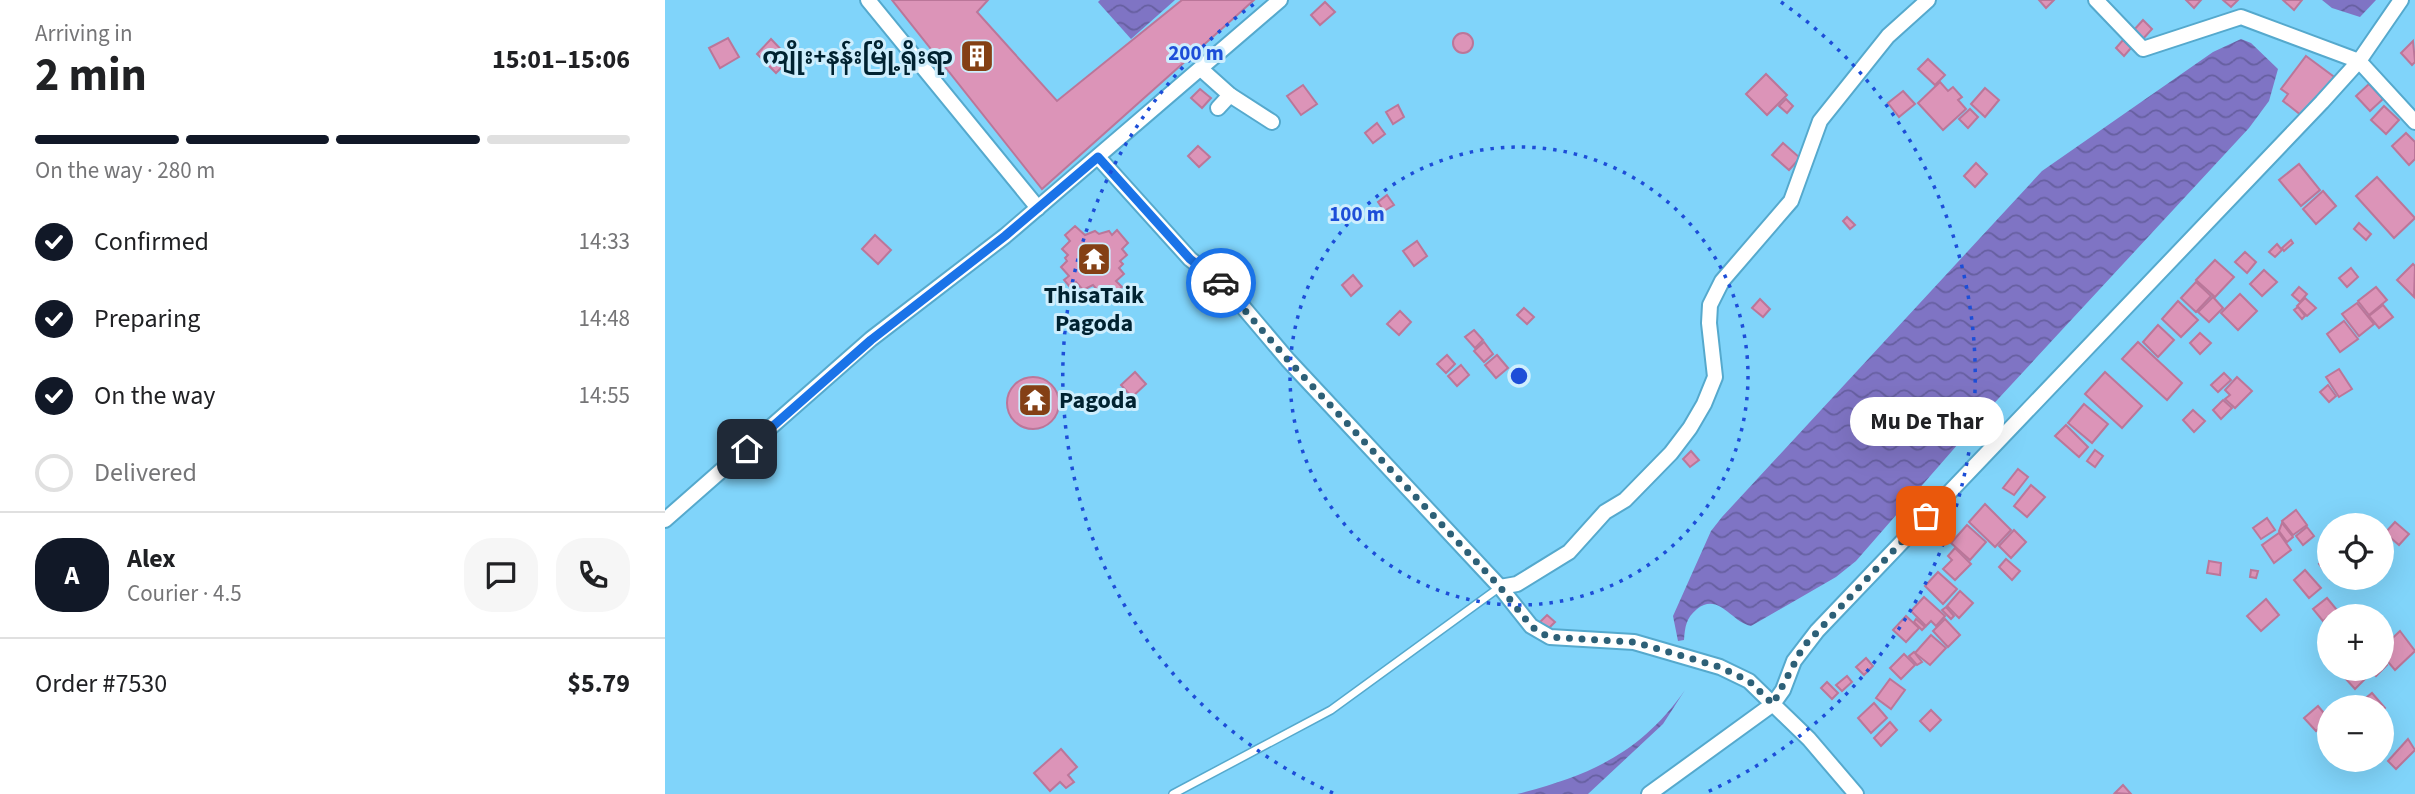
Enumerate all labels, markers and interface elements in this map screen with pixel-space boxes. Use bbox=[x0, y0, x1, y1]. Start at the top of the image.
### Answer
text: Arriving in bbox=[35, 17, 133, 50]
building icon: ကျိုး+နန်းမြို့ရိုးရာ bbox=[958, 37, 996, 75]
text: 200 m bbox=[1168, 38, 1224, 68]
place label: ကျိုး+နန်းမြို့ရိုးရာ bbox=[762, 39, 953, 76]
text: 15:01–15:06 bbox=[492, 41, 630, 78]
text: 2 min bbox=[35, 43, 147, 108]
text: On the way · 280 m bbox=[35, 154, 215, 187]
text: 100 m bbox=[1329, 199, 1385, 229]
icon: check bbox=[35, 223, 73, 261]
text: Confirmed bbox=[94, 223, 209, 260]
text: 14:33 bbox=[579, 225, 630, 258]
temple icon: ThisaTaik Pagoda bbox=[1075, 240, 1113, 278]
courier bbox=[1186, 248, 1256, 318]
icon: car bbox=[1202, 264, 1240, 302]
place label: ThisaTaik Pagoda bbox=[1044, 278, 1145, 341]
icon: check bbox=[35, 300, 73, 338]
text: Preparing bbox=[94, 300, 200, 337]
text: 14:48 bbox=[579, 302, 630, 335]
centre of rings bbox=[1507, 364, 1531, 388]
icon: check bbox=[35, 377, 73, 415]
text: On the way bbox=[94, 377, 215, 414]
text: 14:55 bbox=[579, 379, 630, 412]
temple icon: Pagoda bbox=[1016, 381, 1054, 419]
place label: Pagoda bbox=[1059, 383, 1137, 418]
callout: Mu De Thar bbox=[1849, 397, 2003, 446]
text: Mu De Thar bbox=[1870, 405, 1984, 438]
pin bbox=[717, 419, 777, 479]
icon: home bbox=[728, 430, 766, 468]
text: Delivered bbox=[94, 454, 197, 491]
pin bbox=[1896, 486, 1956, 546]
icon: bag bbox=[1907, 497, 1945, 535]
map controls bbox=[2317, 513, 2394, 772]
button: locate bbox=[2317, 513, 2394, 590]
button: chat bbox=[464, 538, 538, 612]
button: phone bbox=[556, 538, 630, 612]
text: Alex bbox=[127, 540, 176, 577]
text: A bbox=[65, 557, 79, 594]
text: Courier · 4.5 bbox=[127, 577, 242, 610]
button: + bbox=[2317, 604, 2394, 681]
text: Order #7530 bbox=[35, 665, 167, 702]
text: $5.79 bbox=[567, 665, 630, 702]
button: − bbox=[2317, 695, 2394, 772]

